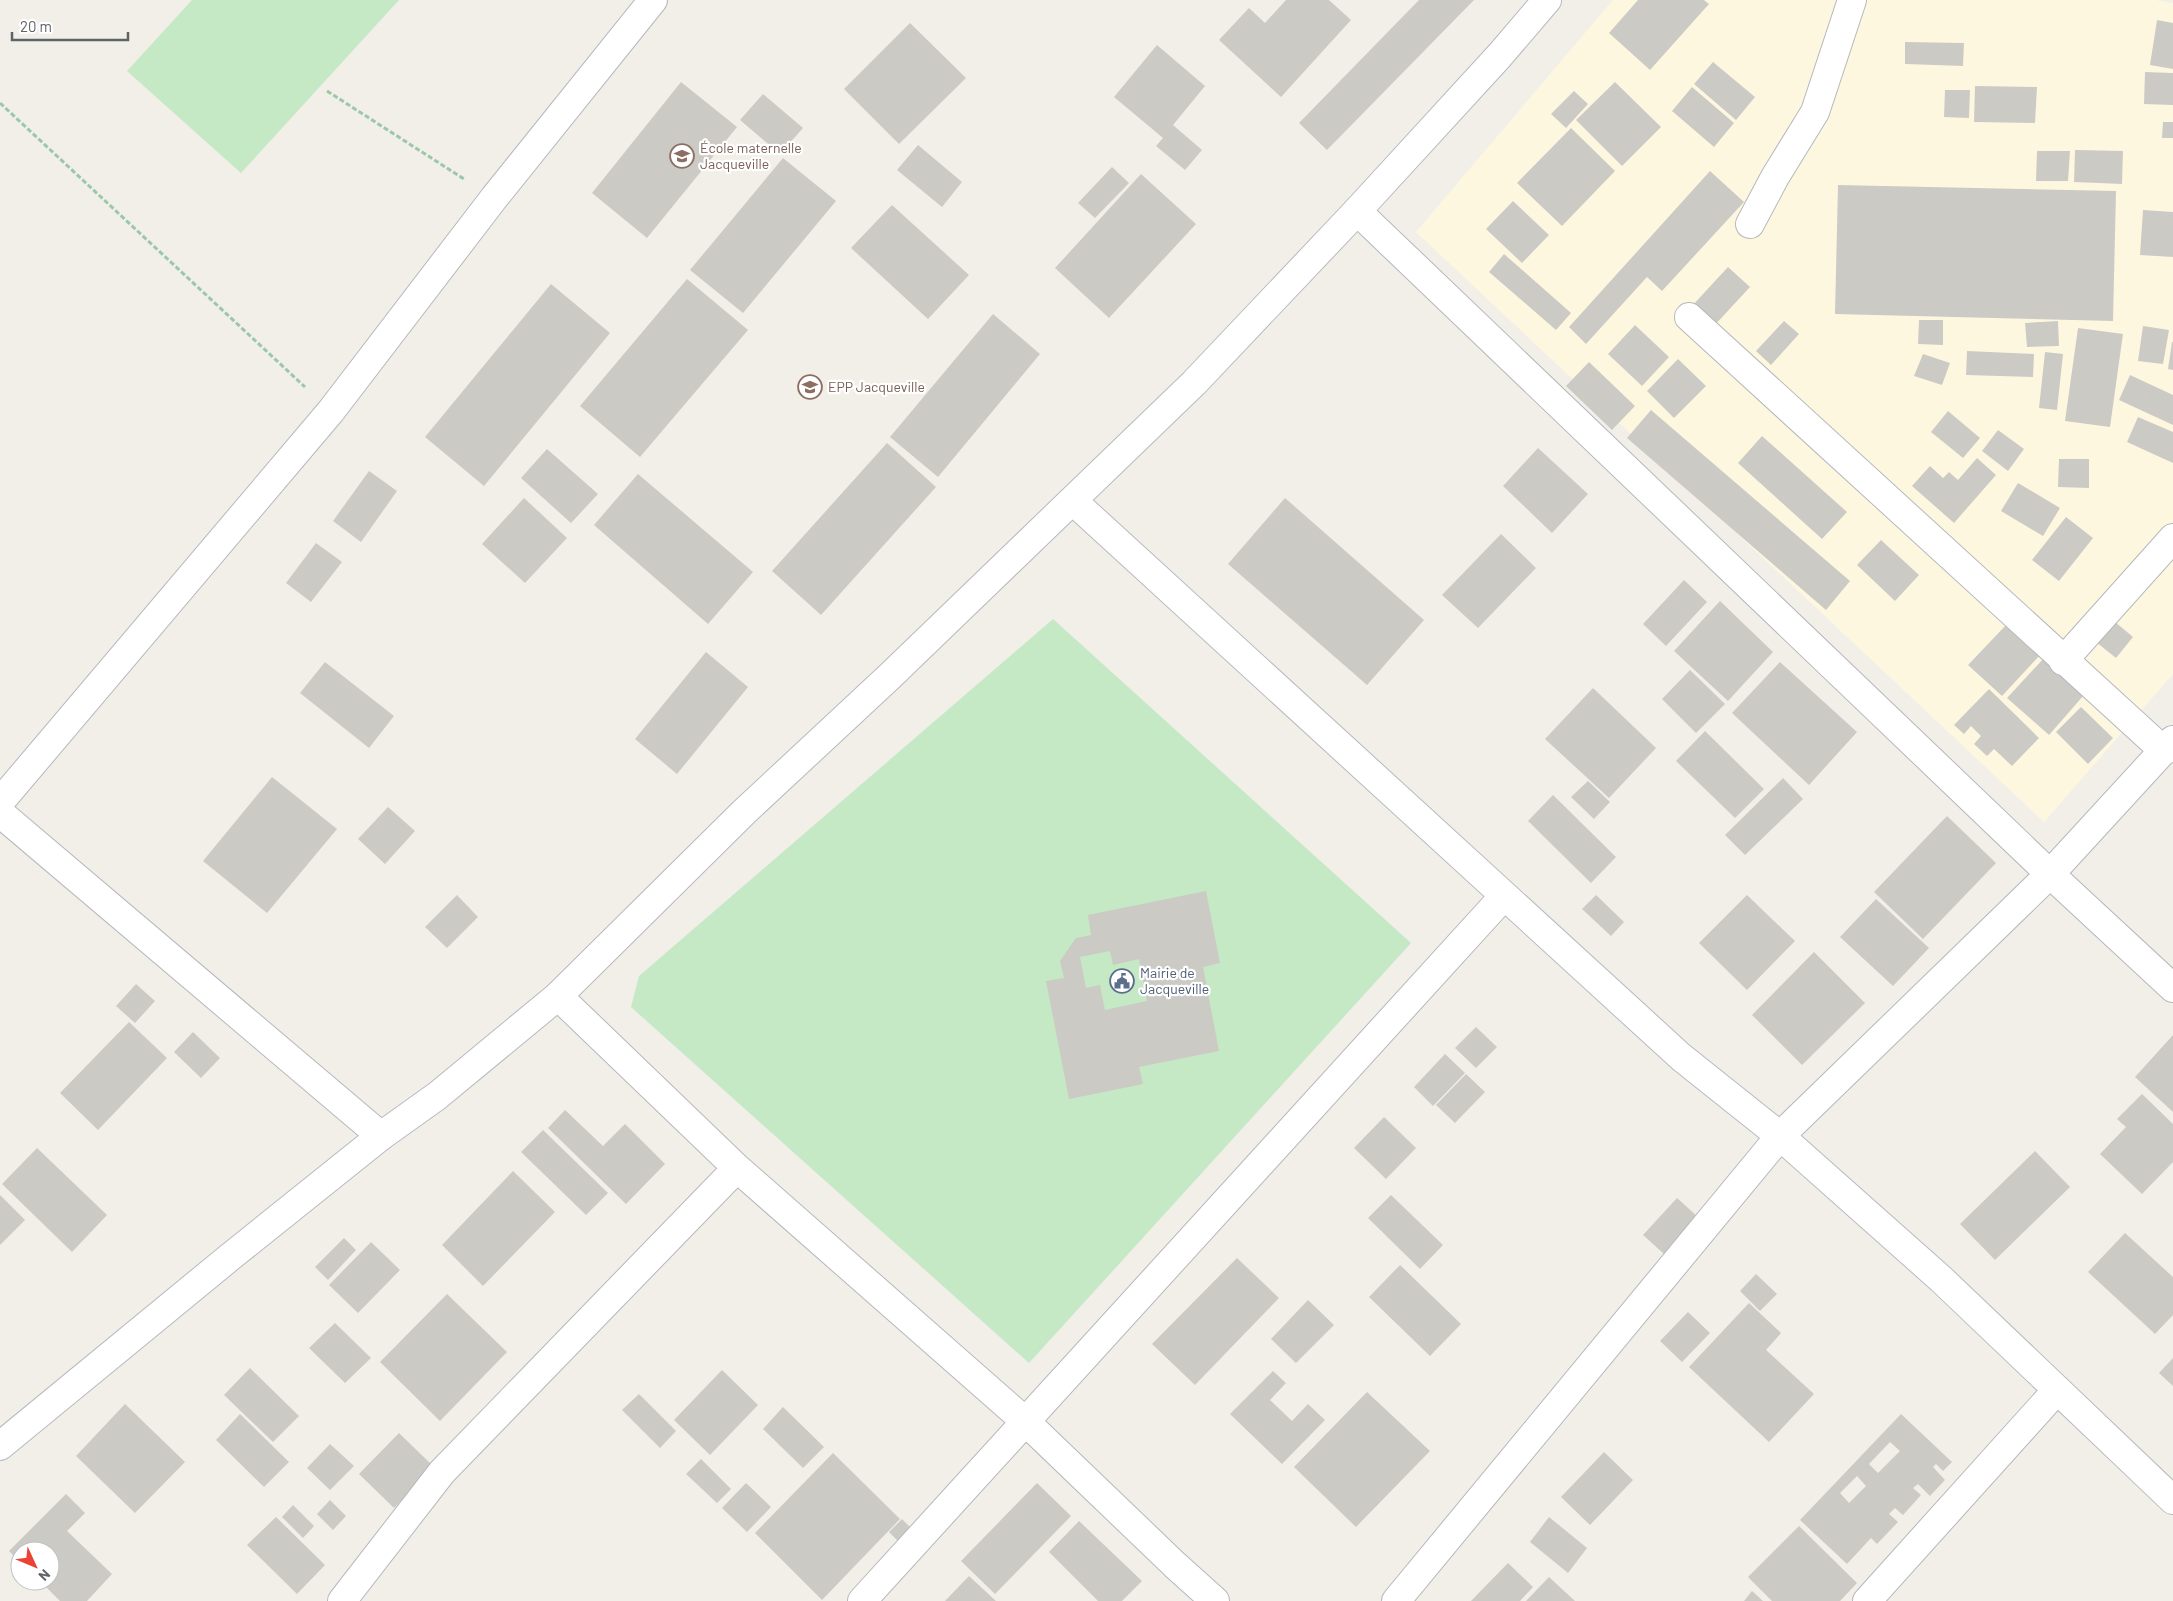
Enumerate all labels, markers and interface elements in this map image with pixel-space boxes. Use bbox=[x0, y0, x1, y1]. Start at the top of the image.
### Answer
scale bar bbox=[12, 10, 129, 42]
text: 20 m bbox=[20, 17, 52, 35]
place label: École maternelle Jacqueville bbox=[700, 139, 802, 172]
school or university icon: École maternelle Jacqueville bbox=[669, 143, 695, 169]
school or university icon: EPP Jacqueville bbox=[797, 374, 823, 400]
place label: EPP Jacqueville bbox=[828, 378, 925, 395]
place label: Mairie de Jacqueville bbox=[1140, 964, 1209, 997]
public building icon: Mairie de Jacqueville bbox=[1109, 968, 1135, 994]
north arrow bbox=[10, 1541, 60, 1591]
text: N bbox=[35, 1566, 54, 1585]

